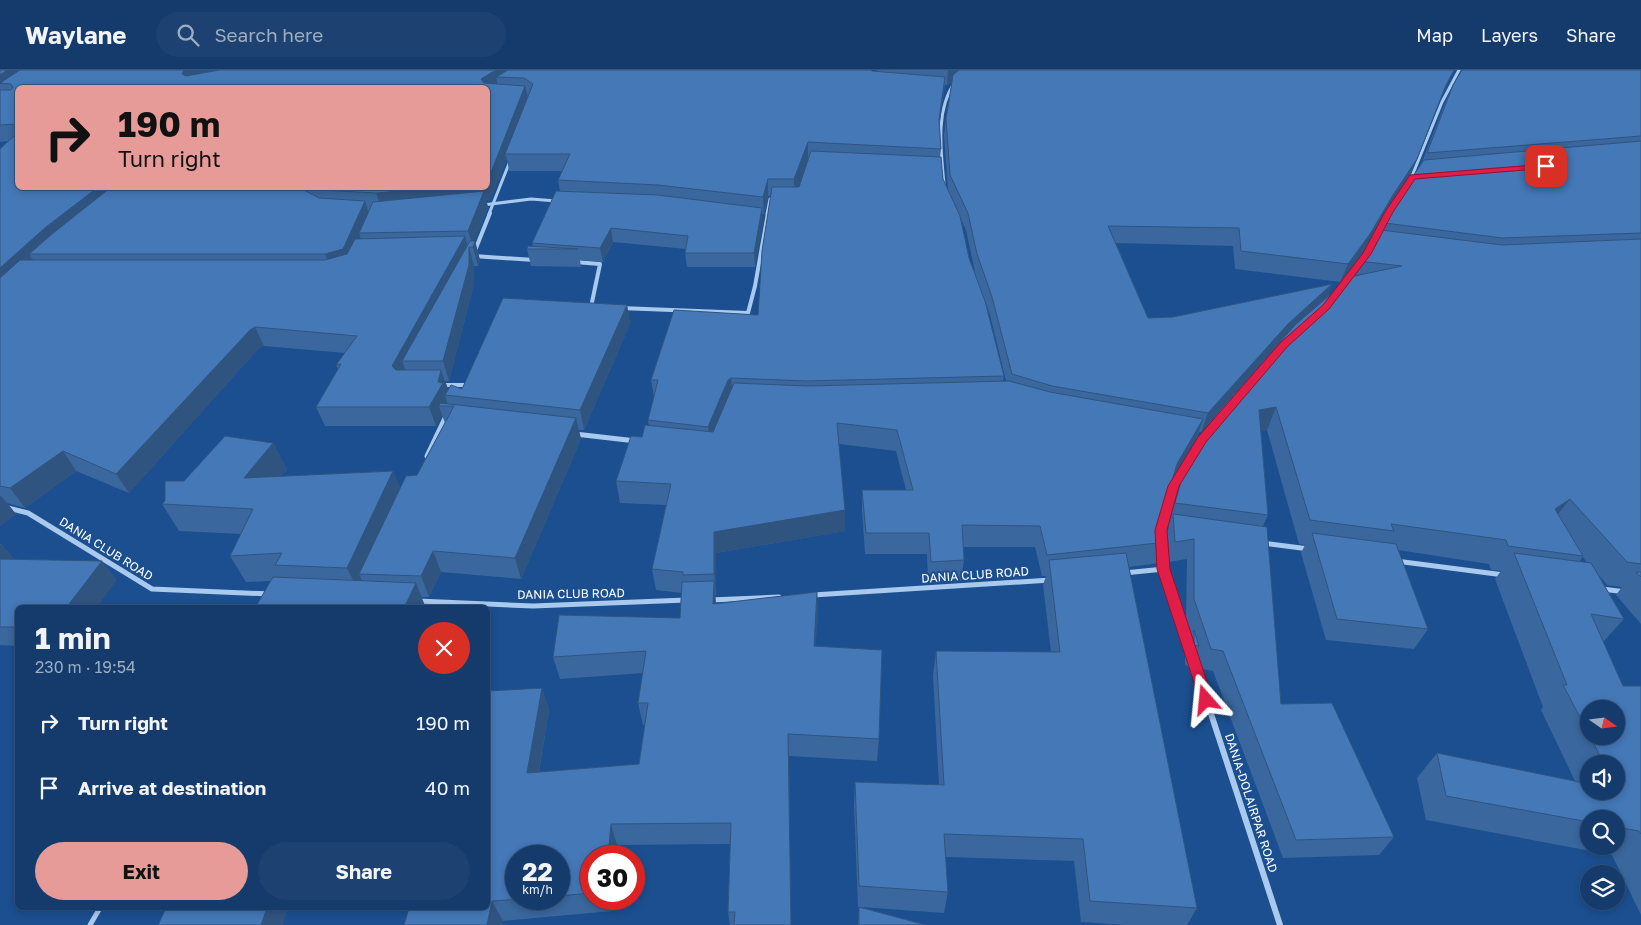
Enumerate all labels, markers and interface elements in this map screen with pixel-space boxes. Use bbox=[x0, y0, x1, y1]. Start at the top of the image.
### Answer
search box bbox=[156, 12, 506, 57]
text: Waylane bbox=[25, 20, 126, 49]
icon: search bbox=[174, 21, 202, 49]
text: Search here bbox=[214, 23, 323, 46]
text: Map bbox=[1416, 24, 1453, 46]
text: Layers bbox=[1481, 24, 1538, 46]
text: Share bbox=[1566, 24, 1616, 46]
text: 190 m bbox=[118, 103, 220, 145]
icon: right bbox=[35, 105, 100, 170]
text: Turn right bbox=[118, 145, 221, 172]
pin bbox=[1525, 145, 1567, 187]
icon: arrive bbox=[1532, 152, 1560, 180]
street label: DANIA CLUB ROAD bbox=[57, 514, 156, 584]
street label: DANIA CLUB ROAD bbox=[921, 563, 1029, 586]
street label: DANIA CLUB ROAD bbox=[517, 585, 625, 602]
text: 1 min bbox=[35, 620, 111, 656]
button: close bbox=[418, 622, 470, 674]
text: 230 m · 19:54 bbox=[35, 657, 136, 677]
position arrow bbox=[1179, 673, 1231, 725]
north arrow bbox=[1580, 700, 1625, 745]
map controls bbox=[1580, 700, 1625, 910]
icon: right bbox=[35, 709, 63, 737]
text: Turn right bbox=[78, 711, 168, 734]
text: 190 m bbox=[416, 711, 470, 734]
street label: DANIA-DOLAIRPAR ROAD bbox=[1222, 731, 1281, 874]
button: sound bbox=[1580, 755, 1625, 800]
icon: arrive bbox=[35, 774, 63, 802]
text: Arrive at destination bbox=[78, 776, 266, 799]
text: 40 m bbox=[425, 776, 470, 799]
button: search bbox=[1580, 810, 1625, 855]
button: Exit bbox=[35, 842, 248, 900]
button: Share bbox=[258, 842, 470, 900]
speed limit sign: 30 bbox=[580, 845, 645, 910]
text: 22 bbox=[522, 856, 553, 887]
button: layers bbox=[1580, 865, 1625, 910]
text: km/h bbox=[522, 882, 553, 897]

